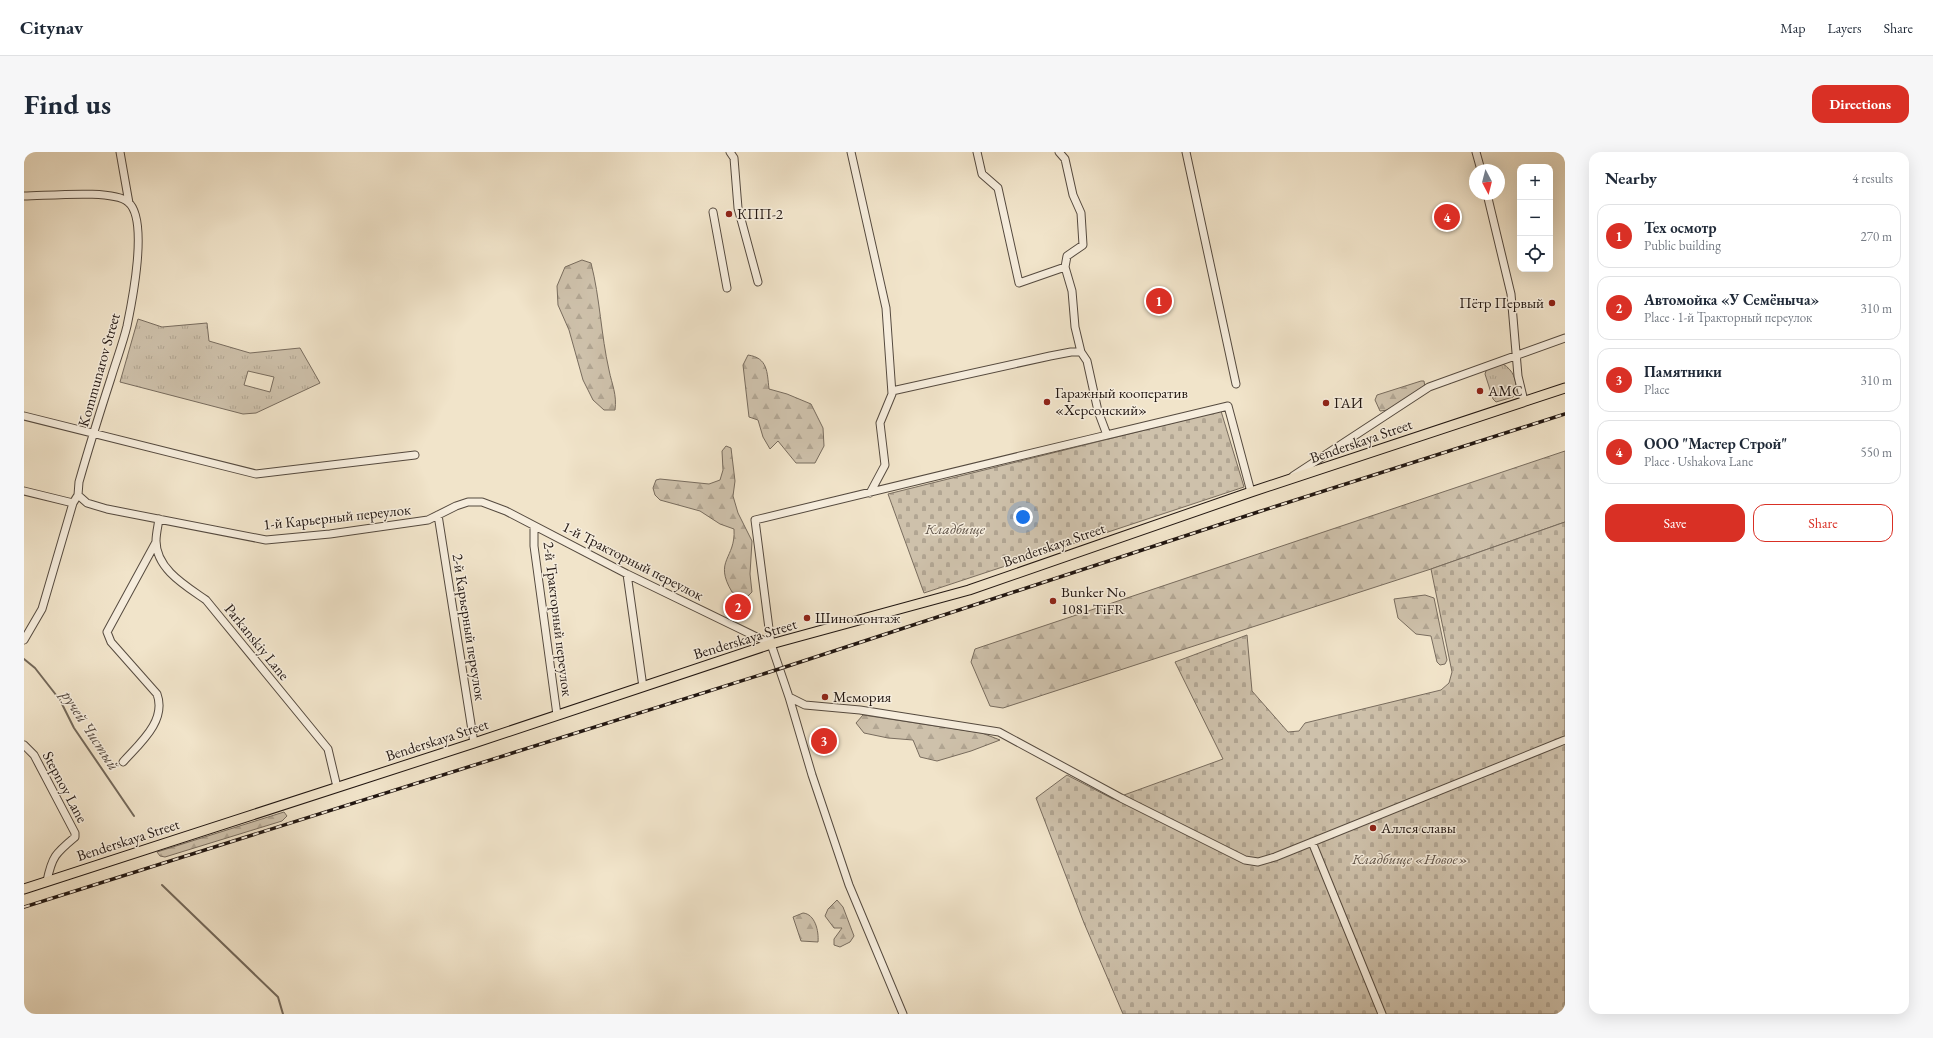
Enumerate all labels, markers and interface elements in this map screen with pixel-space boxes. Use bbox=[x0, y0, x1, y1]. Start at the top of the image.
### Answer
text: Citynav bbox=[20, 15, 83, 40]
text: Map bbox=[1780, 19, 1805, 37]
text: Layers bbox=[1827, 19, 1862, 37]
text: Share bbox=[1884, 19, 1913, 37]
button: Directions bbox=[1812, 85, 1909, 123]
text: Find us bbox=[24, 86, 111, 122]
north arrow bbox=[1469, 164, 1505, 200]
map controls bbox=[1517, 164, 1553, 272]
button: + bbox=[1517, 164, 1553, 200]
text: Nearby bbox=[1605, 167, 1657, 189]
text: 4 results bbox=[1852, 170, 1893, 187]
button: − bbox=[1517, 200, 1553, 236]
pin: 4 bbox=[1434, 202, 1460, 232]
place label: КПП-2 bbox=[737, 204, 784, 223]
marker: КПП-2 bbox=[724, 209, 734, 219]
text: Тех осмотр bbox=[1644, 218, 1717, 237]
text: 1 bbox=[1616, 228, 1622, 245]
text: 270 m bbox=[1861, 228, 1892, 245]
button: locate bbox=[1517, 236, 1553, 272]
text: Public building bbox=[1644, 237, 1721, 254]
pin: 1 bbox=[1146, 286, 1172, 316]
text: Автомойка «У Семёныча» bbox=[1644, 290, 1819, 309]
place label: Пётр Первый bbox=[1459, 293, 1544, 312]
marker: Пётр Первый bbox=[1547, 298, 1557, 308]
text: 2 bbox=[1616, 300, 1622, 317]
text: 310 m bbox=[1861, 300, 1892, 317]
text: Place · 1-й Тракторный переулок bbox=[1644, 309, 1812, 326]
street label: Kommunarov Street bbox=[73, 310, 124, 429]
text: Памятники bbox=[1644, 362, 1722, 381]
text: 3 bbox=[1616, 372, 1622, 389]
text: 310 m bbox=[1861, 372, 1892, 389]
place label: АМС bbox=[1487, 381, 1523, 400]
text: Place bbox=[1644, 381, 1670, 398]
place label: Гаражный кооператив «Херсонский» bbox=[1055, 383, 1188, 419]
marker: АМС bbox=[1475, 386, 1485, 396]
place label: ГАИ bbox=[1334, 393, 1363, 412]
marker: Гаражный кооператив «Херсонский» bbox=[1042, 397, 1052, 407]
marker: ГАИ bbox=[1321, 398, 1331, 408]
street label: Benderskaya Street bbox=[1307, 414, 1415, 467]
text: ООО "Мастер Строй" bbox=[1644, 434, 1787, 453]
text: 4 bbox=[1616, 444, 1622, 461]
text: 550 m bbox=[1861, 444, 1892, 461]
text: Place · Ushakova Lane bbox=[1644, 453, 1753, 470]
street label: 1-й Карьерный переулок bbox=[262, 499, 412, 534]
button: Save bbox=[1605, 504, 1745, 542]
button: Share bbox=[1753, 504, 1893, 542]
your location bbox=[1013, 507, 1033, 527]
street label: 1-й Тракторный переулок bbox=[560, 517, 707, 604]
street label: Benderskaya Street bbox=[1000, 518, 1108, 571]
park label: Кладбище bbox=[924, 519, 986, 538]
street label: 2-й Тракторный переулок bbox=[540, 541, 577, 697]
street label: 2-й Карьерный переулок bbox=[448, 552, 490, 702]
place label: Bunker No 1081 TiFR bbox=[1061, 582, 1126, 618]
pin: 2 bbox=[725, 592, 751, 622]
marker: Bunker No 1081 TiFR bbox=[1048, 596, 1058, 606]
street label: Parkanskiy Lane bbox=[221, 600, 294, 684]
place label: Шиномонтаж bbox=[815, 608, 901, 627]
marker: Шиномонтаж bbox=[802, 613, 812, 623]
street label: Benderskaya Street bbox=[691, 614, 799, 663]
water label: ручей Чистый bbox=[56, 685, 124, 774]
place label: Мемория bbox=[833, 687, 892, 706]
marker: Мемория bbox=[820, 692, 830, 702]
street label: Benderskaya Street bbox=[383, 714, 491, 765]
pin: 3 bbox=[811, 726, 837, 756]
street label: Stepnoy Lane bbox=[39, 748, 92, 826]
street label: Benderskaya Street bbox=[74, 814, 182, 865]
place label: Аллея славы bbox=[1380, 818, 1456, 837]
marker: Аллея славы bbox=[1368, 823, 1378, 833]
park label: Кладбище «Новое» bbox=[1351, 849, 1468, 868]

